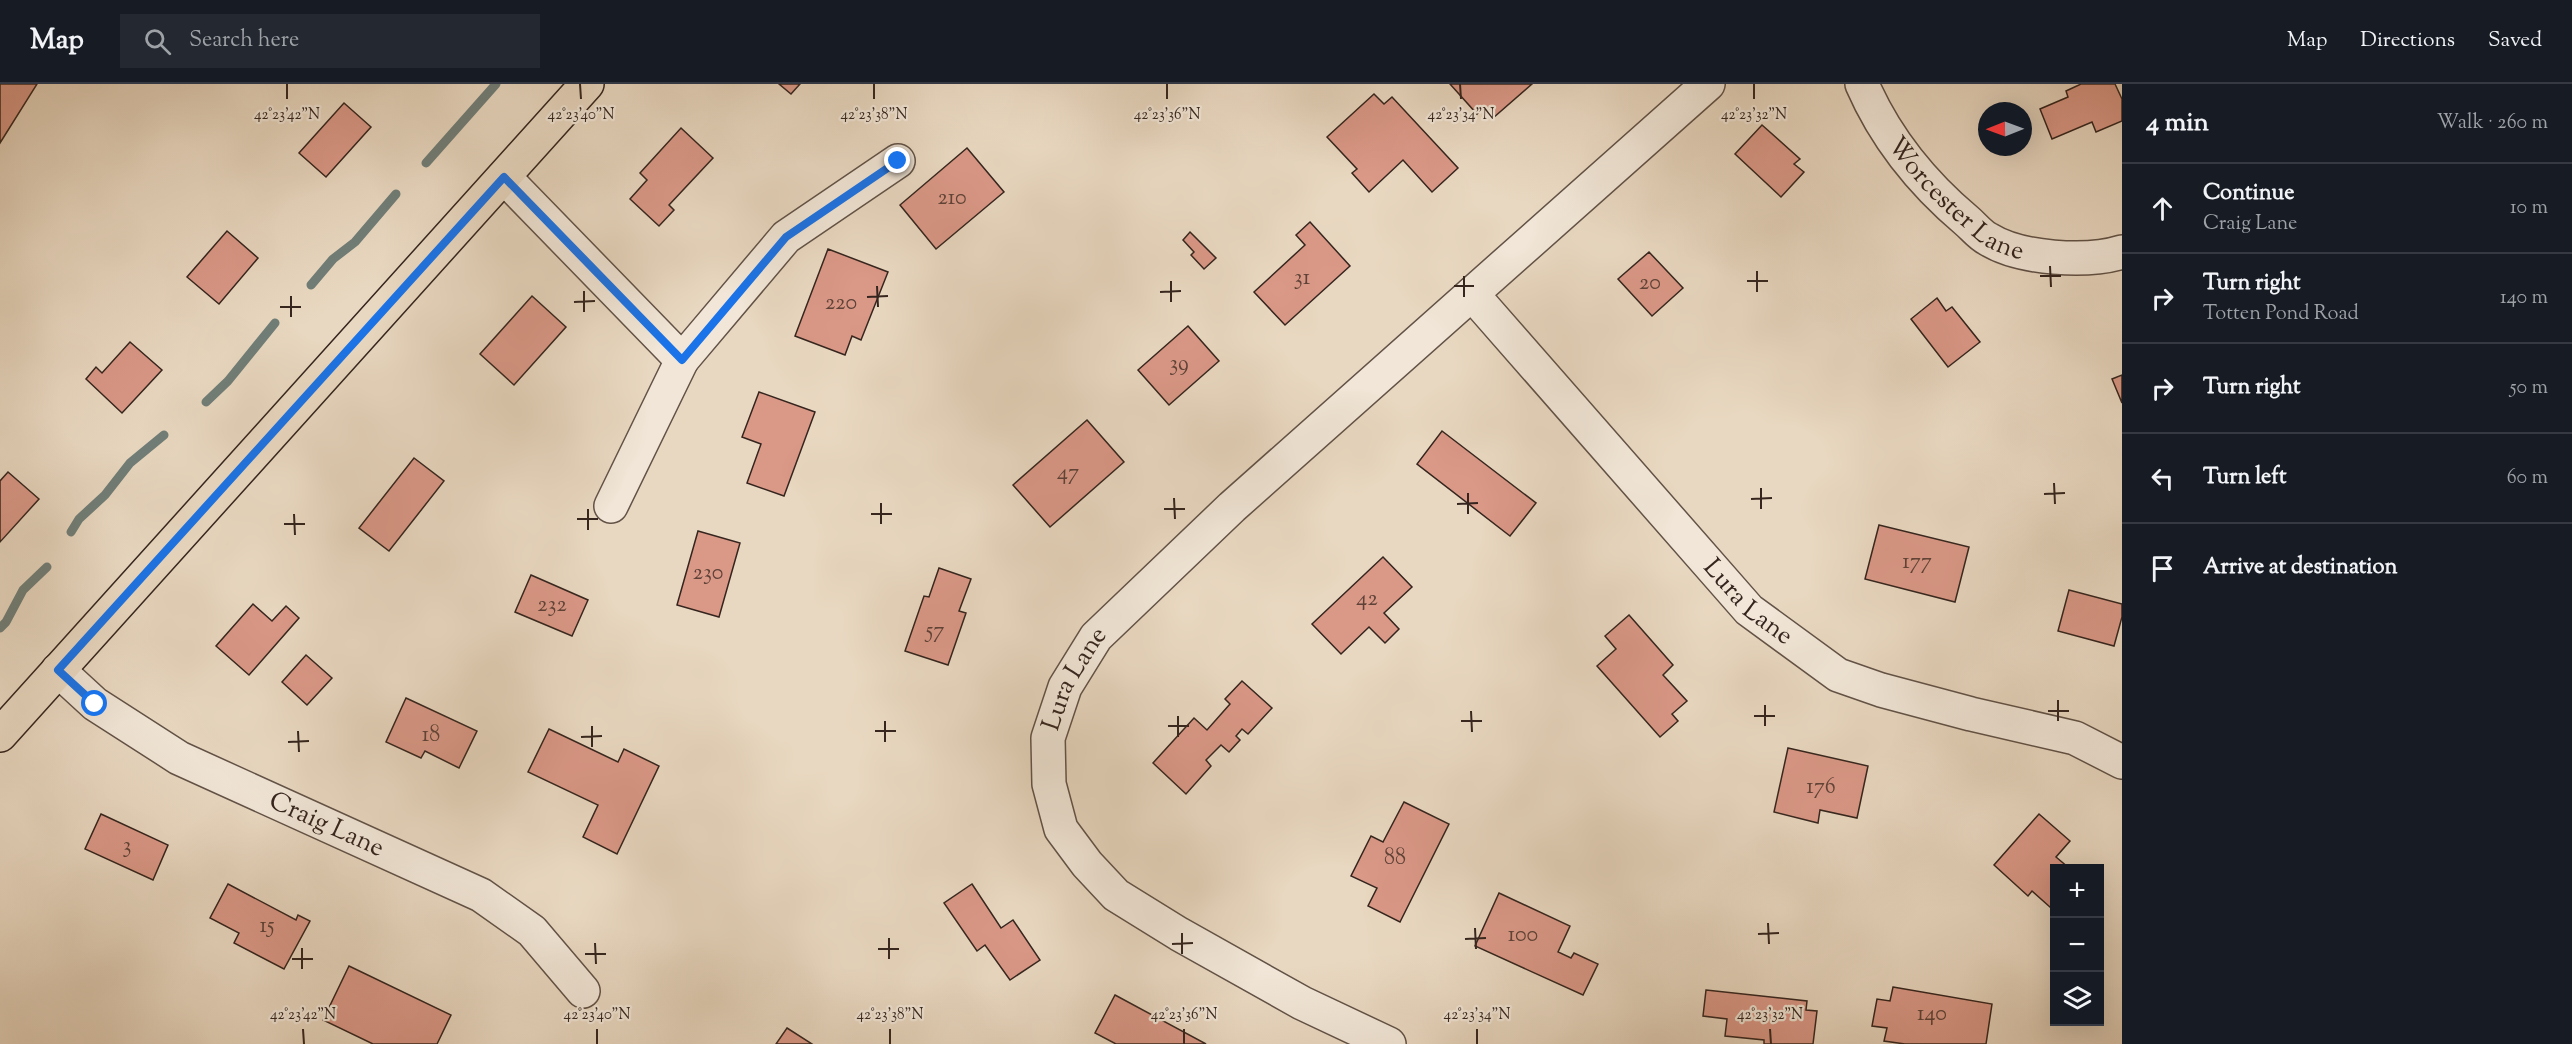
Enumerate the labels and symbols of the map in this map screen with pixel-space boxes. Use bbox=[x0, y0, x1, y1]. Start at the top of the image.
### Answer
north arrow bbox=[1978, 102, 2032, 156]
text: 42°23'42"N bbox=[254, 105, 320, 126]
text: 42°23'40"N bbox=[548, 105, 614, 126]
text: 42°23'38"N bbox=[841, 105, 907, 126]
text: 42°23'36"N bbox=[1134, 105, 1200, 126]
text: 42°23'34"N bbox=[1428, 105, 1494, 126]
text: 42°23'32"N bbox=[1721, 105, 1787, 126]
street label: Worcester Lane bbox=[1878, 129, 2028, 270]
route end bbox=[884, 147, 910, 173]
house number: 210 bbox=[937, 183, 967, 215]
house number: 31 bbox=[1294, 263, 1311, 295]
house number: 20 bbox=[1639, 268, 1661, 300]
house number: 220 bbox=[825, 288, 857, 320]
house number: 39 bbox=[1169, 349, 1189, 381]
house number: 47 bbox=[1057, 458, 1079, 490]
house number: 177 bbox=[1902, 547, 1932, 579]
street label: Lura Lane bbox=[1694, 551, 1800, 655]
house number: 230 bbox=[693, 558, 723, 590]
house number: 42 bbox=[1356, 584, 1378, 616]
house number: 232 bbox=[537, 590, 567, 622]
house number: 57 bbox=[924, 616, 944, 648]
street label: Lura Lane bbox=[1033, 617, 1115, 736]
route start bbox=[81, 690, 107, 716]
house number: 18 bbox=[422, 720, 440, 752]
house number: 176 bbox=[1806, 772, 1836, 804]
street label: Craig Lane bbox=[263, 783, 390, 867]
house number: 3 bbox=[123, 831, 131, 863]
house number: 88 bbox=[1384, 843, 1406, 875]
house number: 15 bbox=[259, 911, 275, 943]
house number: 100 bbox=[1508, 920, 1538, 952]
house number: 140 bbox=[1917, 999, 1947, 1031]
text: 42°23'42"N bbox=[270, 1005, 336, 1026]
text: 42°23'40"N bbox=[564, 1005, 630, 1026]
text: 42°23'38"N bbox=[857, 1005, 923, 1026]
text: 42°23'36"N bbox=[1151, 1005, 1217, 1026]
text: 42°23'34"N bbox=[1444, 1005, 1510, 1026]
text: 42°23'32"N bbox=[1737, 1005, 1803, 1026]

